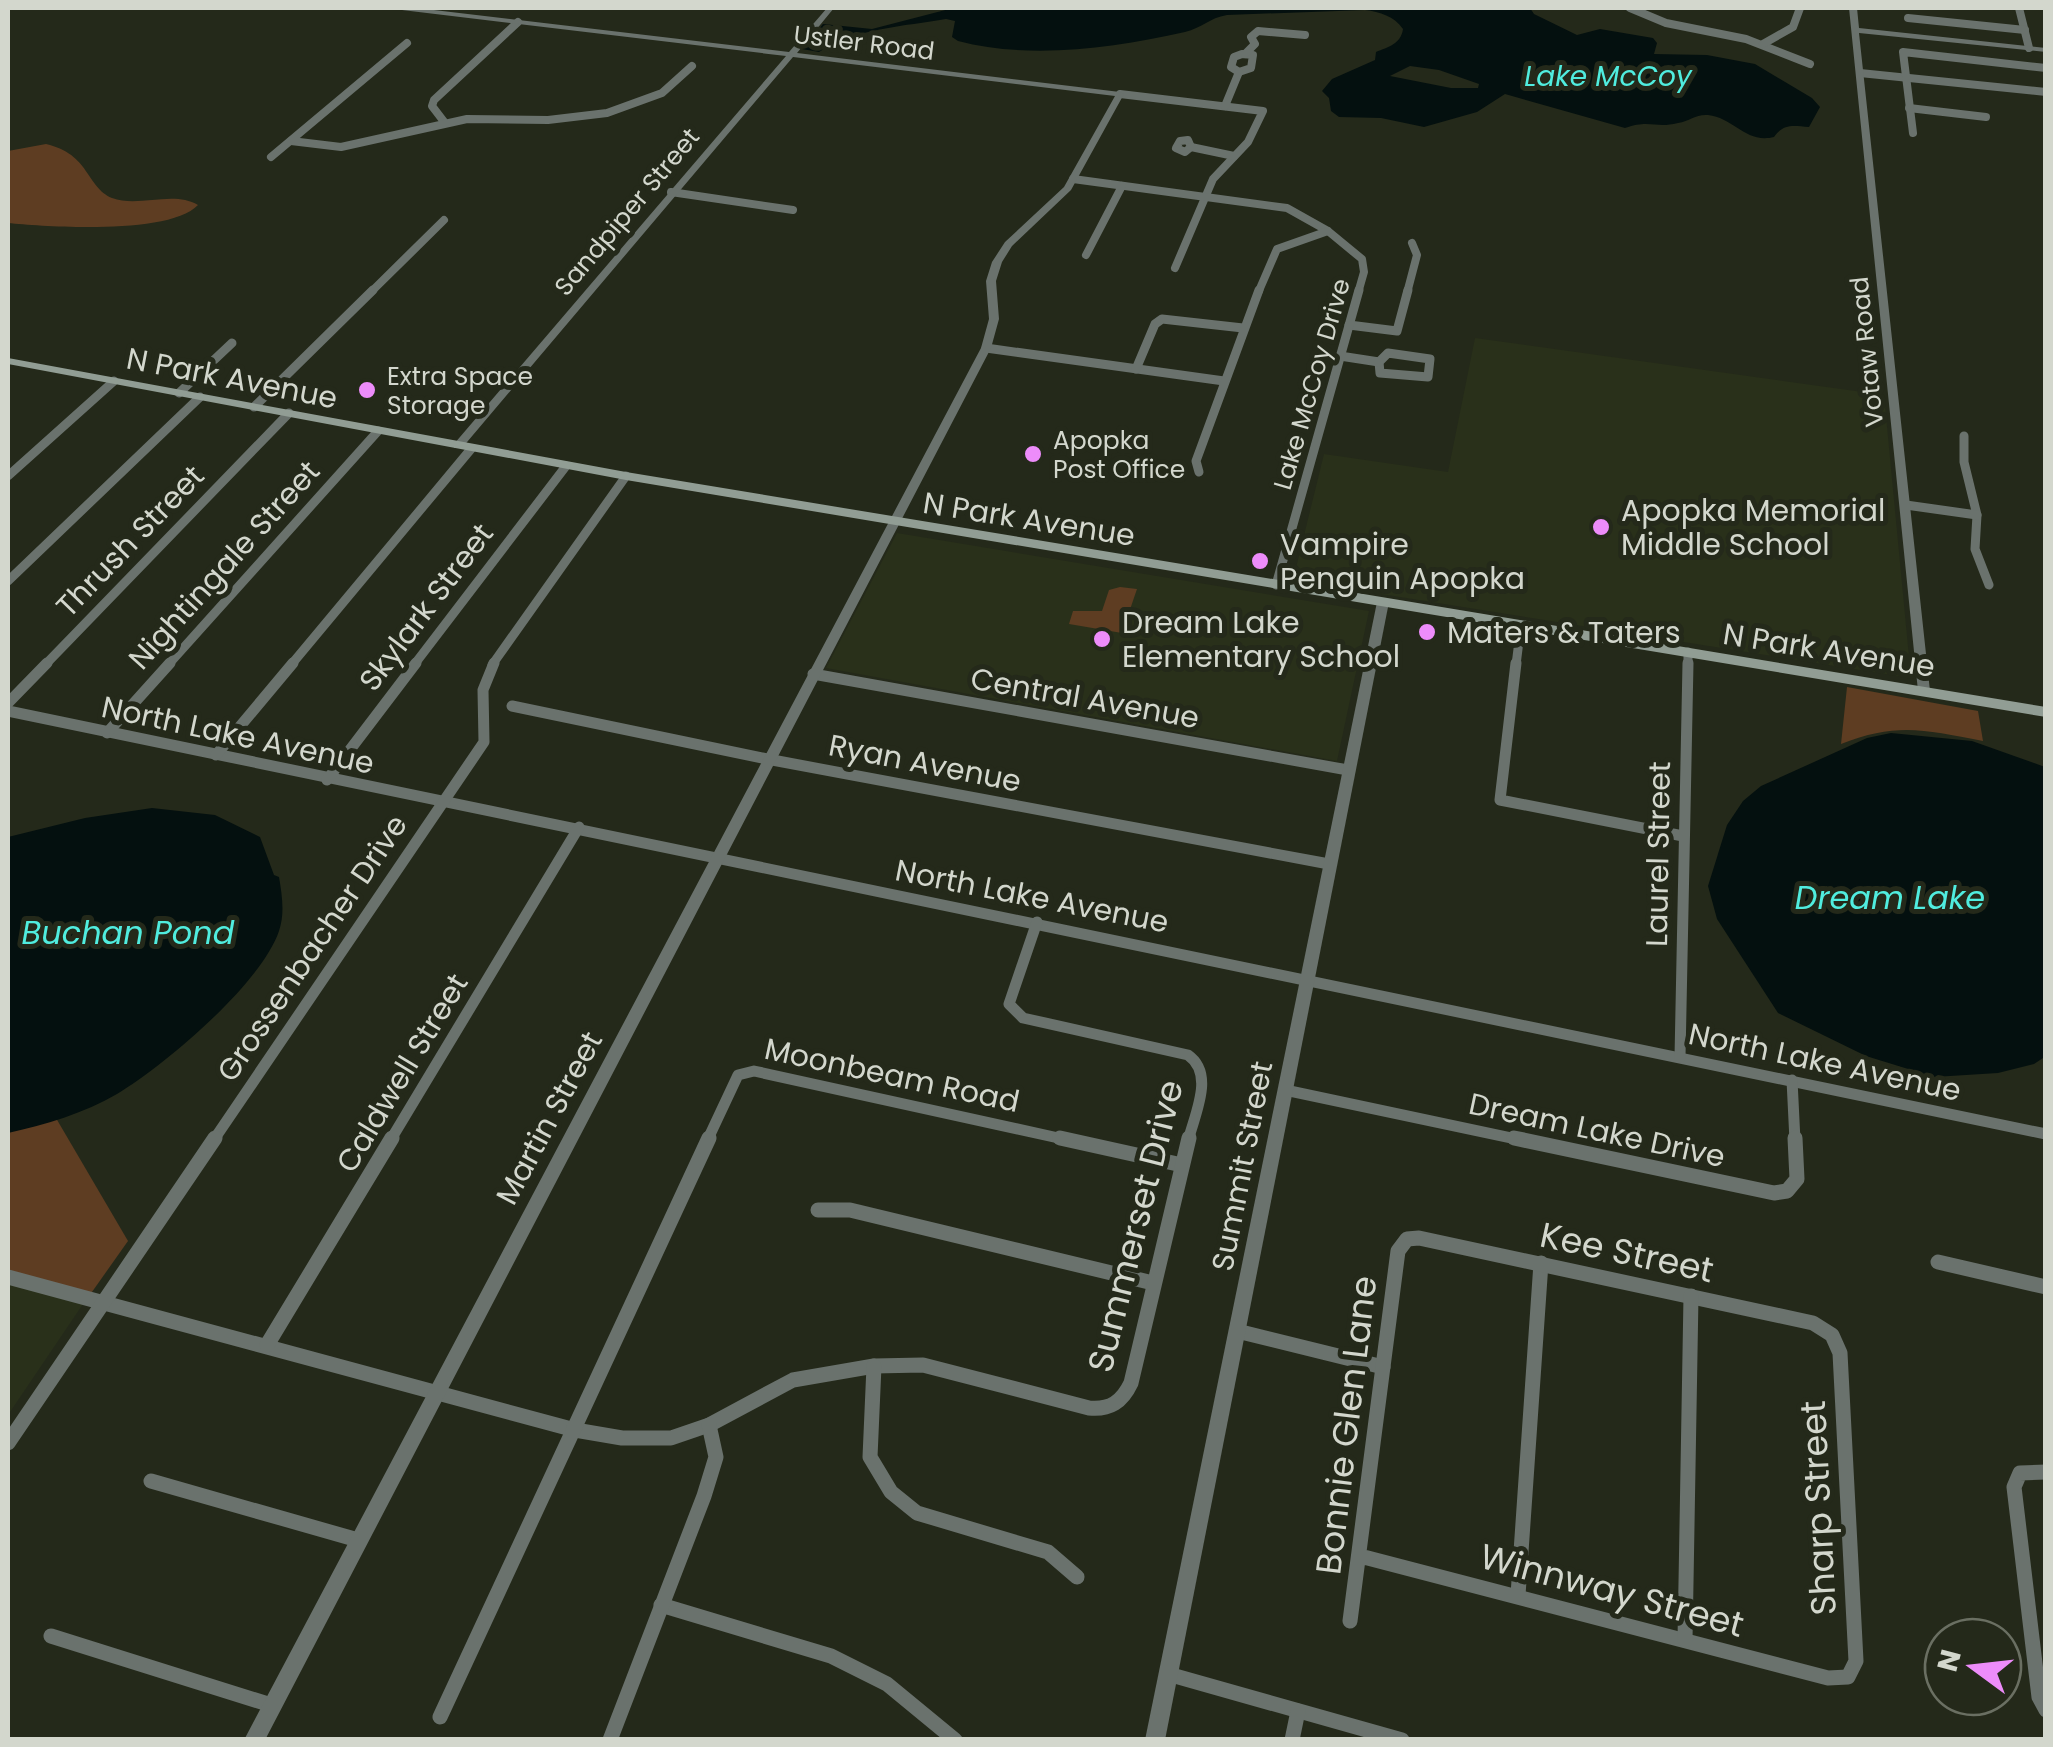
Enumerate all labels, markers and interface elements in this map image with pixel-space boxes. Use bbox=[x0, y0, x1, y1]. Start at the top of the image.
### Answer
street label: Ustler Road bbox=[792, 17, 936, 69]
water label: Lake McCoy bbox=[1524, 57, 1693, 96]
street label: Sandpiper Street bbox=[546, 121, 708, 303]
street label: Lake McCoy Drive bbox=[1265, 274, 1359, 494]
street label: Votaw Road bbox=[1842, 275, 1892, 429]
street label: N Park Avenue bbox=[123, 336, 341, 420]
place label: Extra Space Storage bbox=[387, 359, 533, 423]
marker: Extra Space Storage bbox=[356, 379, 378, 401]
place label: Apopka Post Office bbox=[1053, 423, 1185, 487]
marker: Apopka Post Office bbox=[1022, 443, 1044, 465]
street label: Nightingale Street bbox=[118, 451, 330, 679]
street label: Thrush Street bbox=[46, 455, 214, 627]
street label: N Park Avenue bbox=[920, 481, 1138, 557]
place label: Apopka Memorial Middle School bbox=[1621, 489, 1885, 566]
street label: Skylark Street bbox=[349, 514, 503, 700]
marker: Apopka Memorial Middle School bbox=[1590, 516, 1612, 538]
place label: Vampire Penguin Apopka bbox=[1280, 523, 1525, 600]
marker: Vampire Penguin Apopka bbox=[1249, 550, 1271, 572]
place label: Dream Lake Elementary School bbox=[1122, 601, 1400, 678]
place label: Maters & Taters bbox=[1447, 611, 1681, 654]
street label: N Park Avenue bbox=[1720, 612, 1938, 688]
marker: Maters & Taters bbox=[1416, 621, 1438, 643]
marker: Dream Lake Elementary School bbox=[1091, 628, 1113, 650]
street label: Central Avenue bbox=[967, 657, 1203, 739]
street label: North Lake Avenue bbox=[98, 685, 378, 785]
street label: Ryan Avenue bbox=[825, 723, 1025, 803]
street label: Laurel Street bbox=[1635, 761, 1681, 947]
street label: Grossenbacher Drive bbox=[206, 806, 418, 1090]
street label: North Lake Avenue bbox=[892, 848, 1172, 944]
water label: Dream Lake bbox=[1795, 875, 1985, 920]
water label: Buchan Pond bbox=[22, 910, 235, 955]
street label: Caldwell Street bbox=[326, 966, 478, 1180]
street label: North Lake Avenue bbox=[1685, 1012, 1965, 1112]
street label: Martin Street bbox=[485, 1024, 613, 1212]
street label: Moonbeam Road bbox=[761, 1027, 1023, 1123]
street label: Summit Street bbox=[1201, 1057, 1283, 1275]
street label: Summerset Drive bbox=[1075, 1075, 1195, 1377]
street label: Dream Lake Drive bbox=[1465, 1082, 1729, 1178]
street label: Kee Street bbox=[1536, 1210, 1718, 1294]
street label: Bonnie Glen Lane bbox=[1303, 1273, 1389, 1577]
street label: Sharp Street bbox=[1788, 1399, 1848, 1617]
street label: Winnway Street bbox=[1475, 1531, 1749, 1649]
north arrow bbox=[1923, 1617, 2023, 1717]
text: N bbox=[1928, 1645, 1971, 1676]

